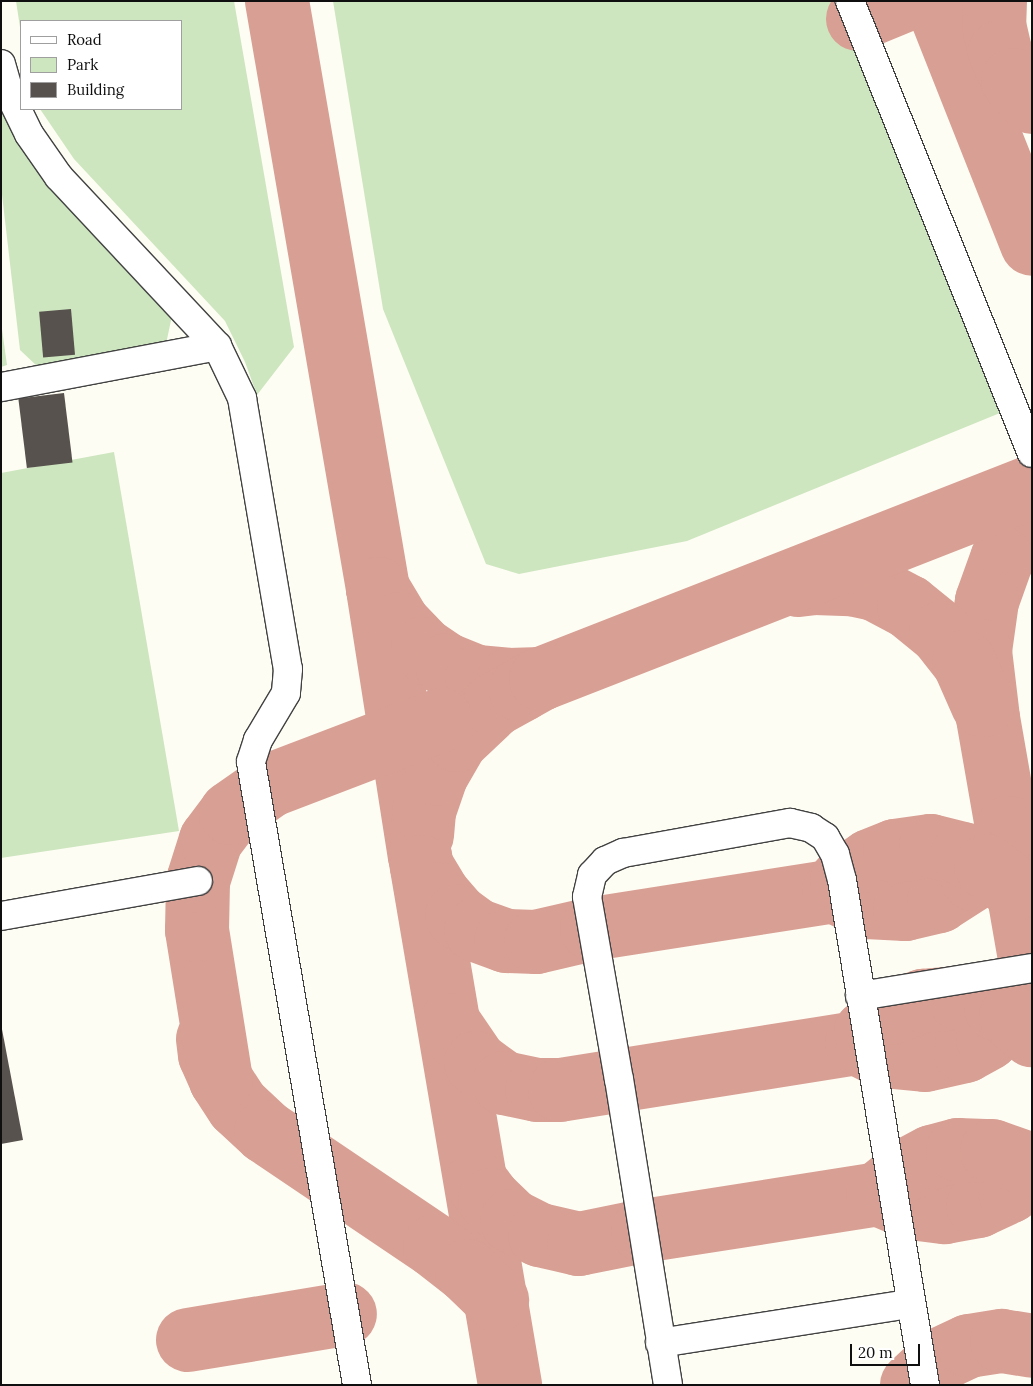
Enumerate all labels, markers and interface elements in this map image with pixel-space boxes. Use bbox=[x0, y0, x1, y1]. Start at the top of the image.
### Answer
legend bbox=[20, 20, 182, 110]
text: Road bbox=[67, 30, 102, 49]
text: Park bbox=[67, 55, 98, 74]
text: Building bbox=[67, 80, 124, 99]
scale bar bbox=[853, 1334, 923, 1366]
text: 20 m bbox=[858, 1343, 893, 1362]

